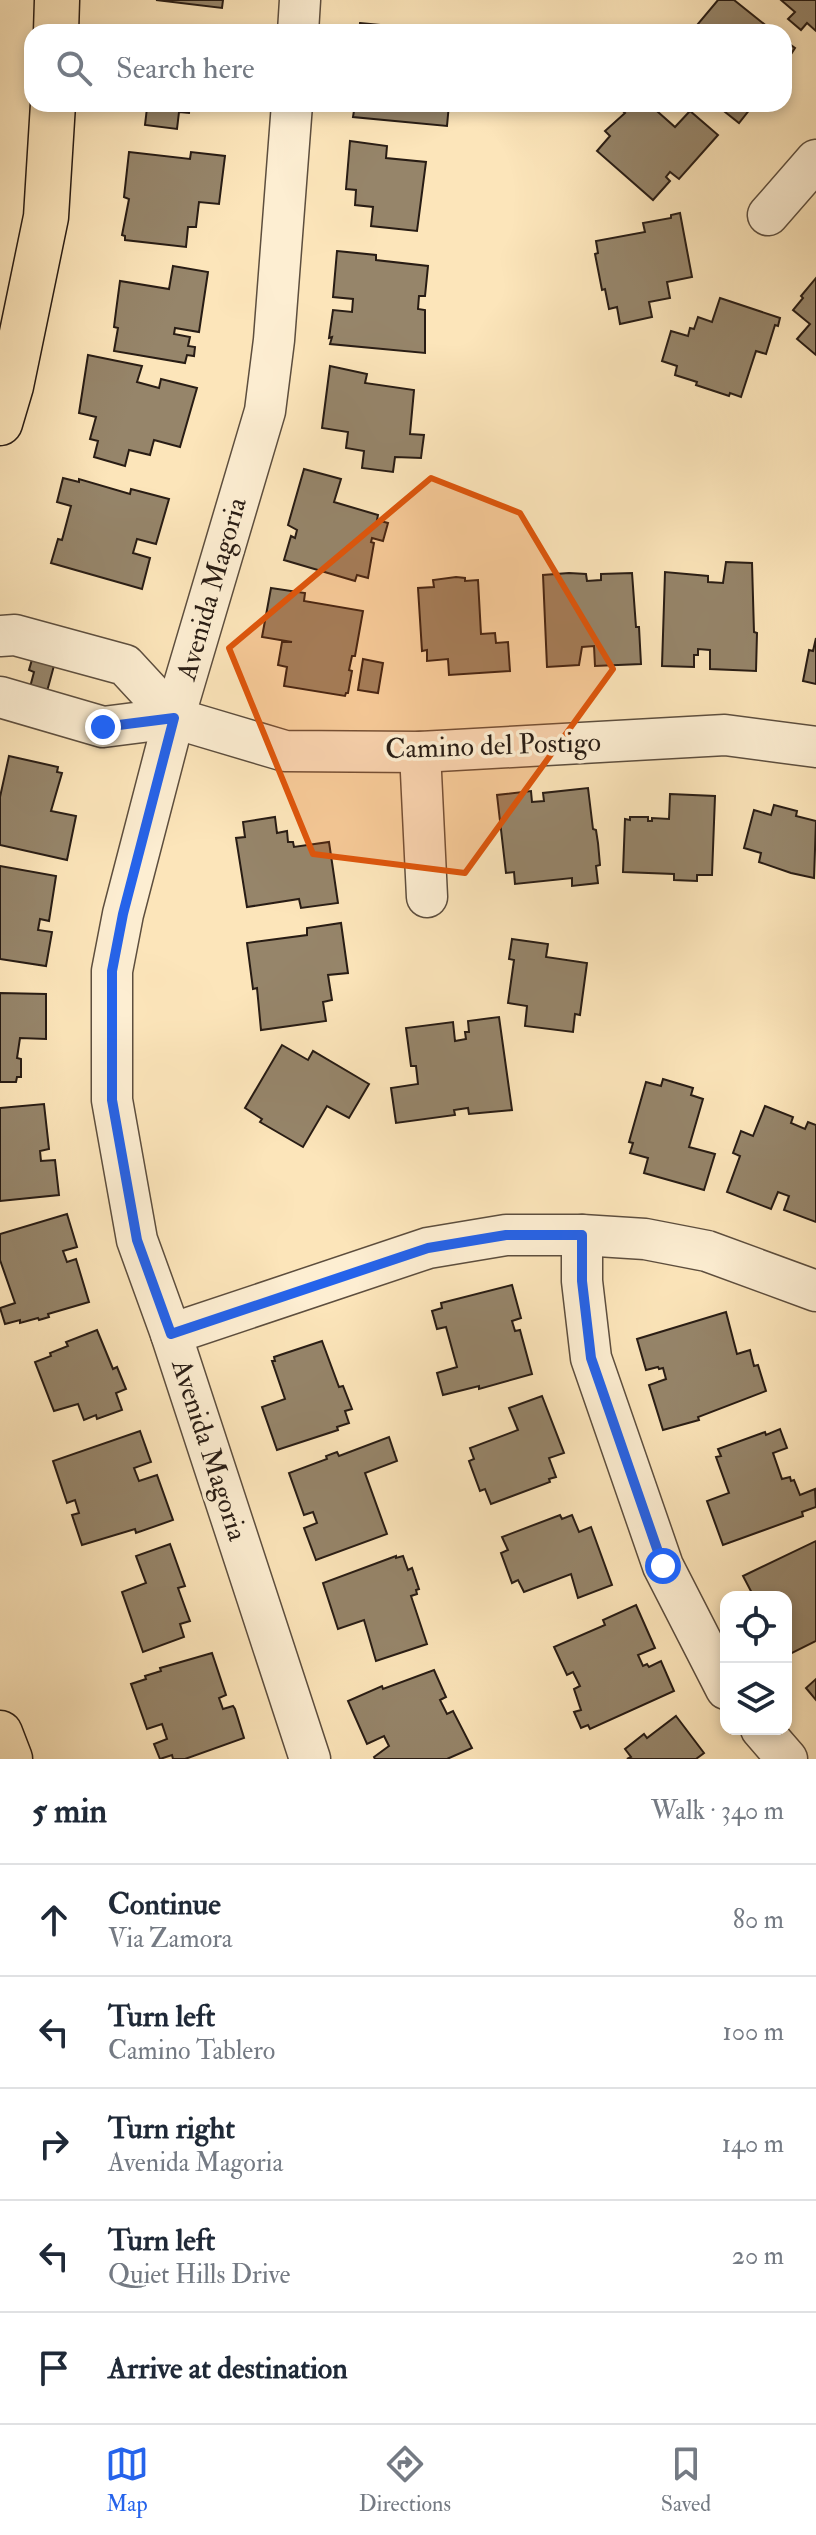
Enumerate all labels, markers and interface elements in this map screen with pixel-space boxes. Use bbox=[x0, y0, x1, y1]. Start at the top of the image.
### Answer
search box bbox=[24, 24, 792, 112]
icon: search bbox=[52, 46, 96, 90]
text: Search here bbox=[116, 50, 255, 87]
street label: Avenida Magoria bbox=[169, 493, 255, 685]
route end bbox=[85, 709, 121, 745]
street label: Camino del Postigo bbox=[385, 725, 601, 767]
street label: Avenida Magoria bbox=[163, 1354, 255, 1546]
route start bbox=[645, 1548, 681, 1584]
map controls bbox=[720, 1591, 792, 1735]
button: locate bbox=[720, 1591, 792, 1663]
button: layers bbox=[720, 1663, 792, 1735]
text: 5 min bbox=[32, 1790, 107, 1833]
text: Walk · 340 m bbox=[651, 1795, 784, 1827]
text: Continue bbox=[108, 1886, 221, 1923]
icon: ahead bbox=[32, 1898, 76, 1942]
text: 80 m bbox=[733, 1904, 784, 1936]
text: Via Zamora bbox=[108, 1923, 233, 1955]
text: Turn left bbox=[108, 1998, 215, 2035]
icon: left bbox=[32, 2010, 76, 2054]
text: 100 m bbox=[723, 2016, 784, 2048]
text: Camino Tablero bbox=[108, 2035, 275, 2067]
text: Turn right bbox=[108, 2110, 235, 2147]
icon: right bbox=[32, 2122, 76, 2166]
text: 140 m bbox=[722, 2128, 784, 2160]
text: Avenida Magoria bbox=[108, 2147, 283, 2179]
text: Turn left bbox=[108, 2222, 215, 2259]
icon: left bbox=[32, 2234, 76, 2278]
text: 20 m bbox=[732, 2240, 784, 2272]
text: Quiet Hills Drive bbox=[108, 2259, 290, 2291]
icon: arrive bbox=[32, 2346, 76, 2390]
text: Arrive at destination bbox=[108, 2350, 348, 2387]
tab: Map bbox=[105, 2442, 149, 2518]
tab: Directions bbox=[359, 2442, 451, 2518]
tab: Saved bbox=[661, 2442, 711, 2518]

